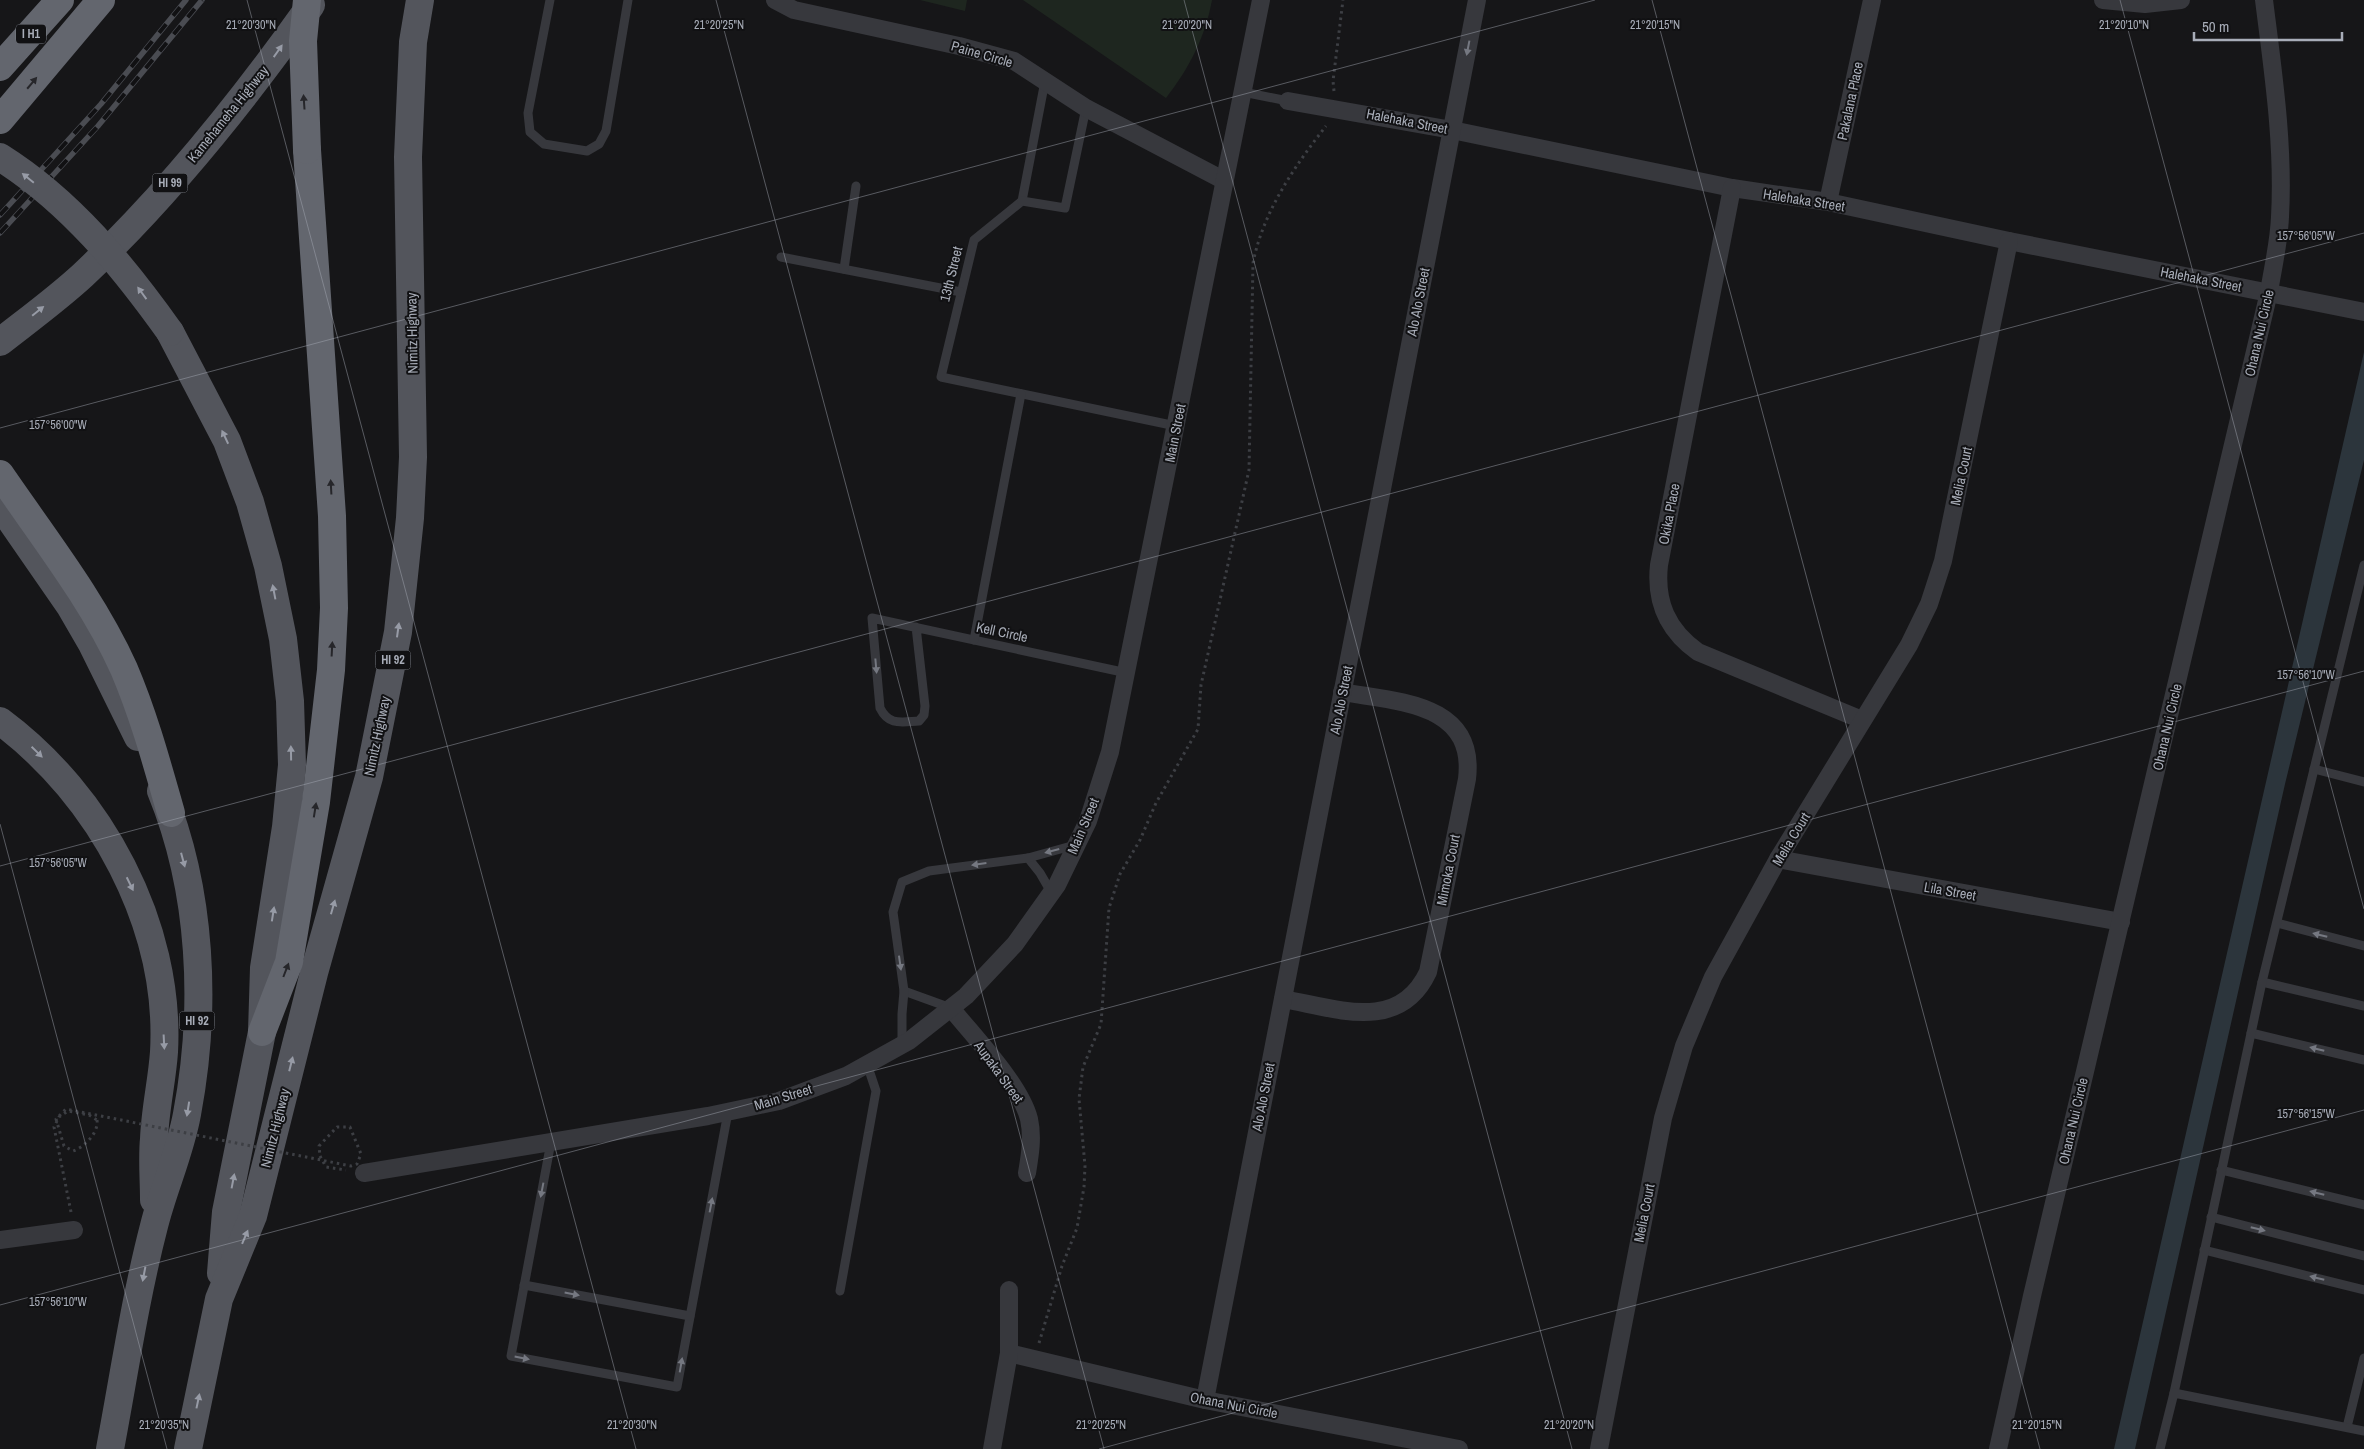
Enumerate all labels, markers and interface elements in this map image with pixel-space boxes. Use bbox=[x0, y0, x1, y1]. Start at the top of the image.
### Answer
scale bar bbox=[2194, 10, 2342, 42]
text: 50 m bbox=[2202, 16, 2229, 37]
text: 21°20'30"N bbox=[226, 17, 276, 33]
text: 21°20'25"N bbox=[694, 17, 744, 33]
text: 21°20'20"N bbox=[1162, 17, 1212, 33]
text: 21°20'15"N bbox=[1630, 17, 1680, 33]
text: 21°20'10"N bbox=[2099, 17, 2149, 33]
road number: I H1 bbox=[16, 24, 46, 44]
street label: Paine Circle bbox=[949, 37, 1015, 71]
one-way arrow bbox=[1464, 40, 1472, 55]
one-way arrow bbox=[273, 45, 283, 58]
street label: Pakalana Place bbox=[1833, 60, 1867, 142]
street label: Kamehameha Highway bbox=[183, 62, 273, 166]
one-way arrow bbox=[26, 76, 37, 89]
one-way arrow bbox=[300, 94, 308, 110]
street label: Halehaka Street bbox=[1365, 104, 1449, 138]
one-way arrow bbox=[22, 172, 35, 183]
road number: HI 99 bbox=[152, 174, 188, 192]
street label: Halehaka Street bbox=[1762, 185, 1846, 215]
text: 157°56'05"W bbox=[2277, 228, 2336, 244]
street label: 13th Street bbox=[935, 245, 967, 303]
street label: Halehaka Street bbox=[2159, 262, 2243, 296]
street label: Alo Alo Street bbox=[1402, 266, 1433, 339]
one-way arrow bbox=[137, 286, 147, 300]
street label: Ohana Nui Circle bbox=[2240, 288, 2278, 378]
street label: Nimitz Highway bbox=[402, 292, 422, 374]
one-way arrow bbox=[31, 306, 44, 317]
street label: Main Street bbox=[1161, 402, 1189, 464]
text: 157°56'00"W bbox=[29, 417, 88, 433]
one-way arrow bbox=[221, 430, 229, 444]
street label: Melia Court bbox=[1946, 445, 1976, 507]
one-way arrow bbox=[326, 478, 334, 494]
street label: Okika Place bbox=[1654, 482, 1684, 546]
one-way arrow bbox=[269, 583, 277, 599]
street label: Kell Circle bbox=[975, 618, 1029, 646]
one-way arrow bbox=[395, 621, 403, 637]
one-way arrow bbox=[328, 641, 336, 657]
road number: HI 92 bbox=[376, 650, 410, 670]
one-way arrow bbox=[872, 659, 880, 675]
street label: Alo Alo Street bbox=[1325, 664, 1356, 737]
text: 157°56'10"W bbox=[2277, 667, 2336, 683]
street label: Ohana Nui Circle bbox=[2148, 682, 2186, 772]
street label: Nimitz Highway bbox=[360, 694, 394, 778]
one-way arrow bbox=[287, 745, 295, 761]
one-way arrow bbox=[31, 746, 43, 758]
street label: Main Street bbox=[1063, 795, 1103, 857]
one-way arrow bbox=[311, 802, 319, 818]
street label: Melia Court bbox=[1768, 809, 1814, 869]
street label: Mimoka Court bbox=[1432, 833, 1464, 907]
one-way arrow bbox=[1044, 847, 1060, 855]
one-way arrow bbox=[179, 853, 187, 868]
text: 157°56'05"W bbox=[29, 855, 88, 871]
one-way arrow bbox=[971, 860, 987, 868]
one-way arrow bbox=[126, 877, 134, 891]
street label: Lila Street bbox=[1923, 878, 1977, 904]
one-way arrow bbox=[329, 899, 337, 914]
one-way arrow bbox=[269, 906, 277, 922]
one-way arrow bbox=[2313, 931, 2328, 939]
one-way arrow bbox=[896, 955, 904, 971]
one-way arrow bbox=[282, 962, 290, 977]
road number: HI 92 bbox=[180, 1011, 214, 1030]
one-way arrow bbox=[160, 1034, 168, 1050]
street label: Aupaka Street bbox=[970, 1036, 1028, 1107]
one-way arrow bbox=[2309, 1045, 2324, 1053]
one-way arrow bbox=[287, 1056, 295, 1071]
street label: Alo Alo Street bbox=[1247, 1061, 1278, 1134]
street label: Ohana Nui Circle bbox=[2054, 1076, 2092, 1166]
street label: Main Street bbox=[752, 1080, 814, 1114]
street label: Nimitz Highway bbox=[256, 1086, 294, 1169]
one-way arrow bbox=[183, 1101, 191, 1117]
text: 157°56'15"W bbox=[2277, 1106, 2336, 1122]
one-way arrow bbox=[229, 1172, 237, 1188]
one-way arrow bbox=[537, 1182, 545, 1198]
street label: Melia Court bbox=[1630, 1182, 1658, 1244]
one-way arrow bbox=[2309, 1189, 2324, 1197]
one-way arrow bbox=[707, 1197, 715, 1213]
one-way arrow bbox=[2251, 1225, 2266, 1233]
one-way arrow bbox=[241, 1230, 249, 1245]
one-way arrow bbox=[140, 1266, 148, 1282]
one-way arrow bbox=[2309, 1274, 2324, 1282]
one-way arrow bbox=[564, 1290, 580, 1298]
text: 157°56'10"W bbox=[29, 1294, 88, 1310]
one-way arrow bbox=[515, 1354, 531, 1362]
one-way arrow bbox=[677, 1356, 685, 1372]
street label: Ohana Nui Circle bbox=[1189, 1388, 1279, 1422]
one-way arrow bbox=[194, 1394, 202, 1409]
text: 21°20'35"N bbox=[139, 1417, 189, 1433]
text: 21°20'30"N bbox=[607, 1417, 657, 1433]
text: 21°20'25"N bbox=[1076, 1417, 1126, 1433]
text: 21°20'20"N bbox=[1544, 1417, 1594, 1433]
text: 21°20'15"N bbox=[2012, 1417, 2062, 1433]

